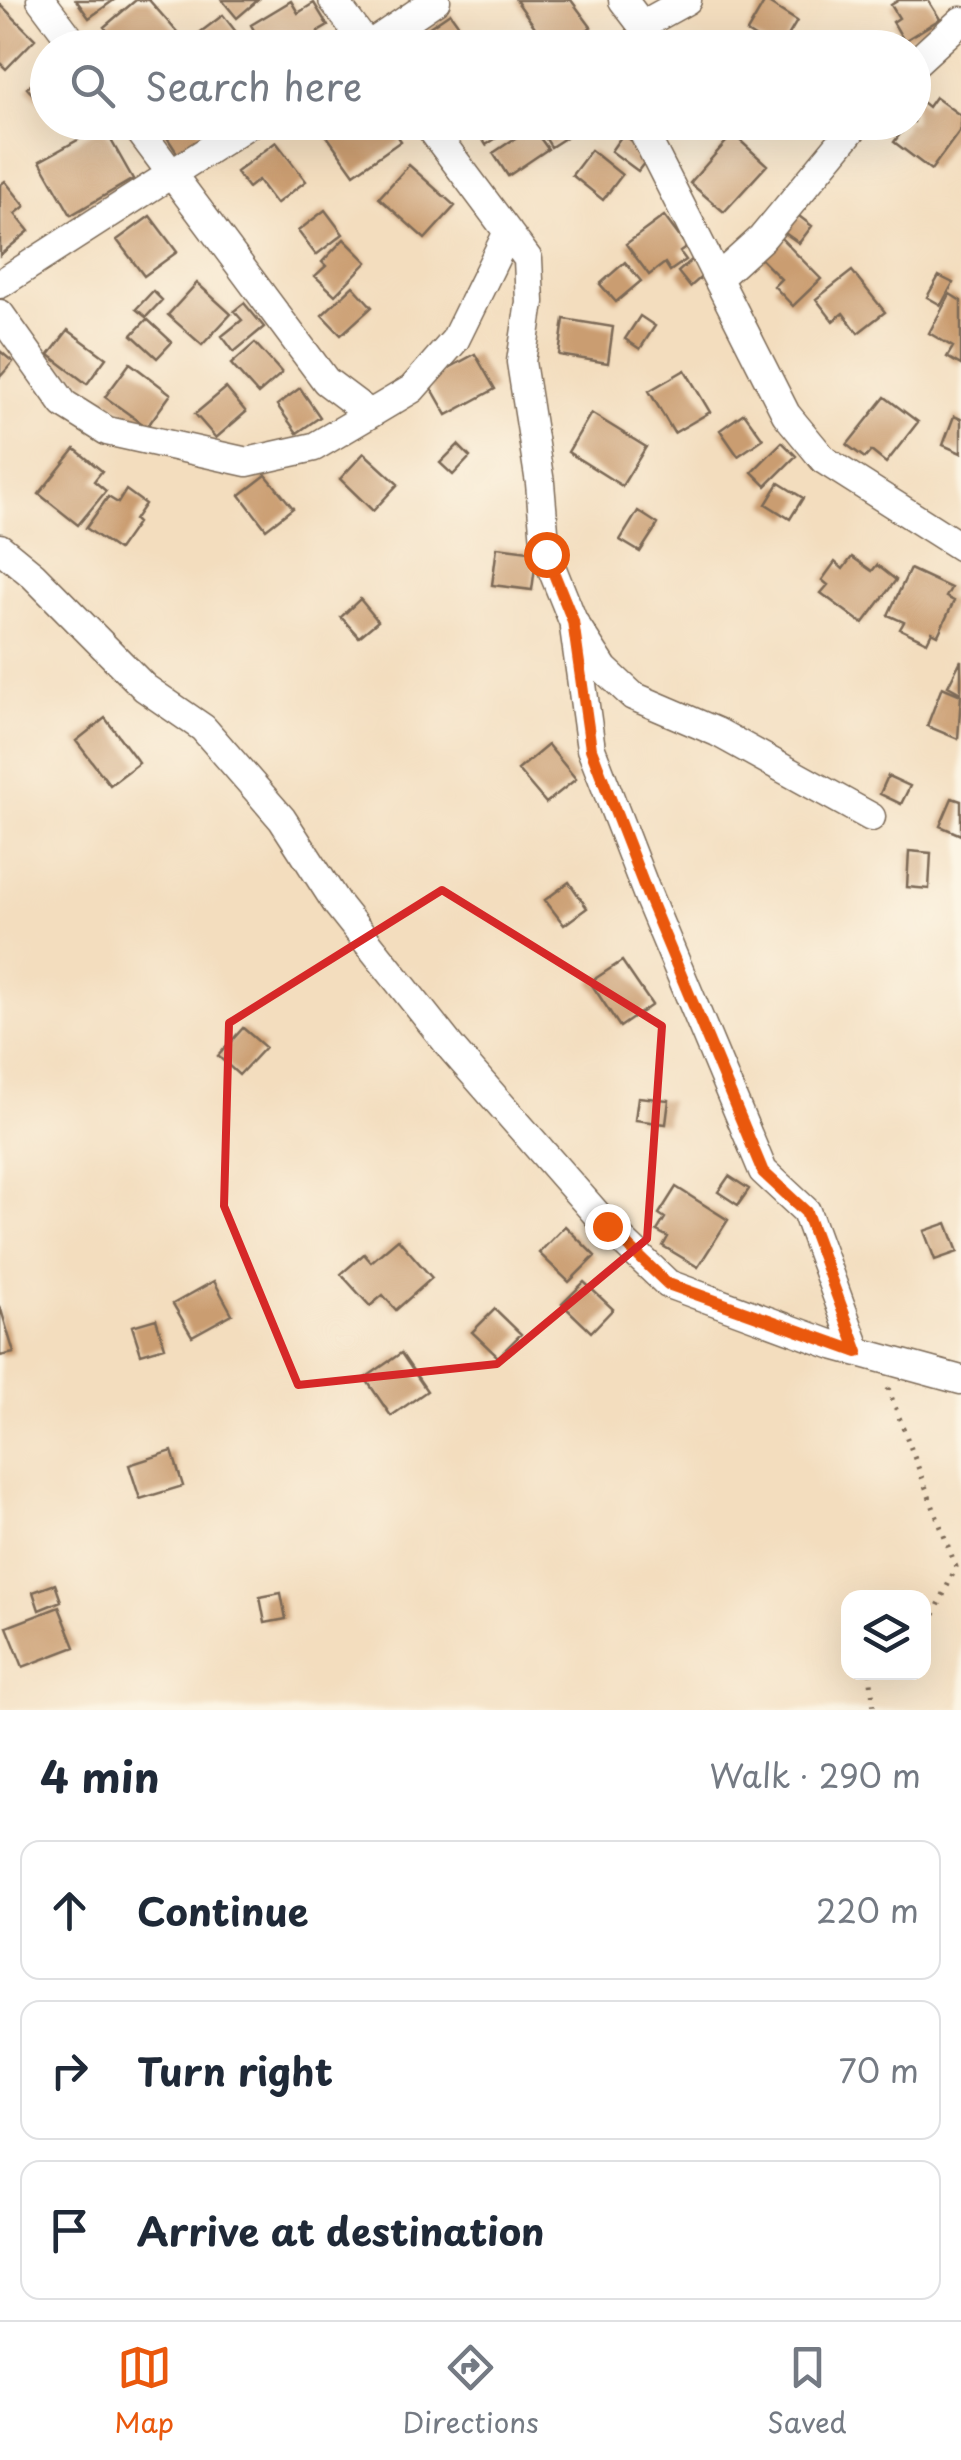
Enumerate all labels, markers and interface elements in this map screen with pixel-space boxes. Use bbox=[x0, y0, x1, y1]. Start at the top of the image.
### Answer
search box bbox=[30, 30, 931, 140]
text: Search here bbox=[145, 57, 362, 114]
icon: search bbox=[65, 58, 120, 113]
route start bbox=[524, 532, 570, 578]
route end bbox=[585, 1204, 631, 1250]
map controls bbox=[841, 1590, 931, 1680]
button: layers bbox=[841, 1590, 931, 1680]
text: 4 min bbox=[40, 1744, 160, 1807]
text: Walk · 290 m bbox=[709, 1751, 921, 1799]
text: Continue bbox=[137, 1882, 308, 1939]
icon: ahead bbox=[42, 1883, 97, 1938]
text: 220 m bbox=[816, 1886, 919, 1934]
text: Turn right bbox=[137, 2042, 333, 2099]
icon: right bbox=[42, 2043, 97, 2098]
text: 70 m bbox=[839, 2046, 919, 2094]
text: Arrive at destination bbox=[137, 2202, 545, 2259]
icon: arrive bbox=[42, 2203, 97, 2258]
tab: Map bbox=[114, 2340, 174, 2443]
tab: Directions bbox=[403, 2340, 539, 2443]
tab: Saved bbox=[767, 2340, 847, 2443]

